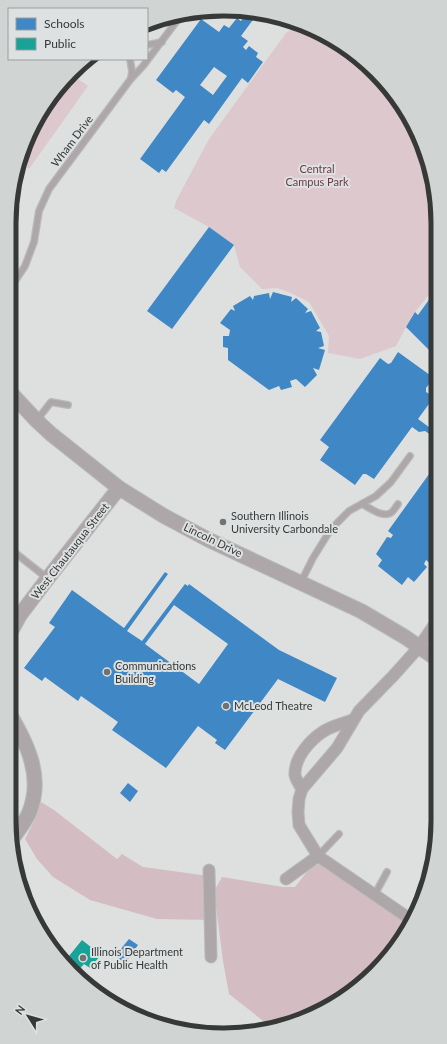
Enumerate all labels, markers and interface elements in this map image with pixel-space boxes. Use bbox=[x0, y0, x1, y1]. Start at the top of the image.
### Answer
legend bbox=[8, 8, 148, 60]
text: Schools bbox=[44, 16, 85, 31]
text: Public bbox=[44, 36, 76, 51]
street label: Wham Drive bbox=[48, 112, 95, 169]
park label: Central Campus Park bbox=[285, 162, 349, 188]
street label: West Chautauqua Street bbox=[28, 500, 111, 601]
place label: Southern Illinois University Carbondale bbox=[231, 509, 338, 535]
marker: Southern Illinois University Carbondale bbox=[218, 517, 228, 527]
street label: Lincoln Drive bbox=[182, 520, 245, 559]
place label: Communications Building bbox=[115, 659, 196, 685]
marker: Communications Building bbox=[102, 667, 112, 677]
place label: McLeod Theatre bbox=[234, 699, 313, 712]
marker: McLeod Theatre bbox=[221, 701, 231, 711]
place label: Illinois Department of Public Health bbox=[91, 945, 183, 971]
marker: Illinois Department of Public Health bbox=[78, 953, 88, 963]
north arrow bbox=[8, 996, 48, 1036]
text: N bbox=[12, 1002, 27, 1017]

